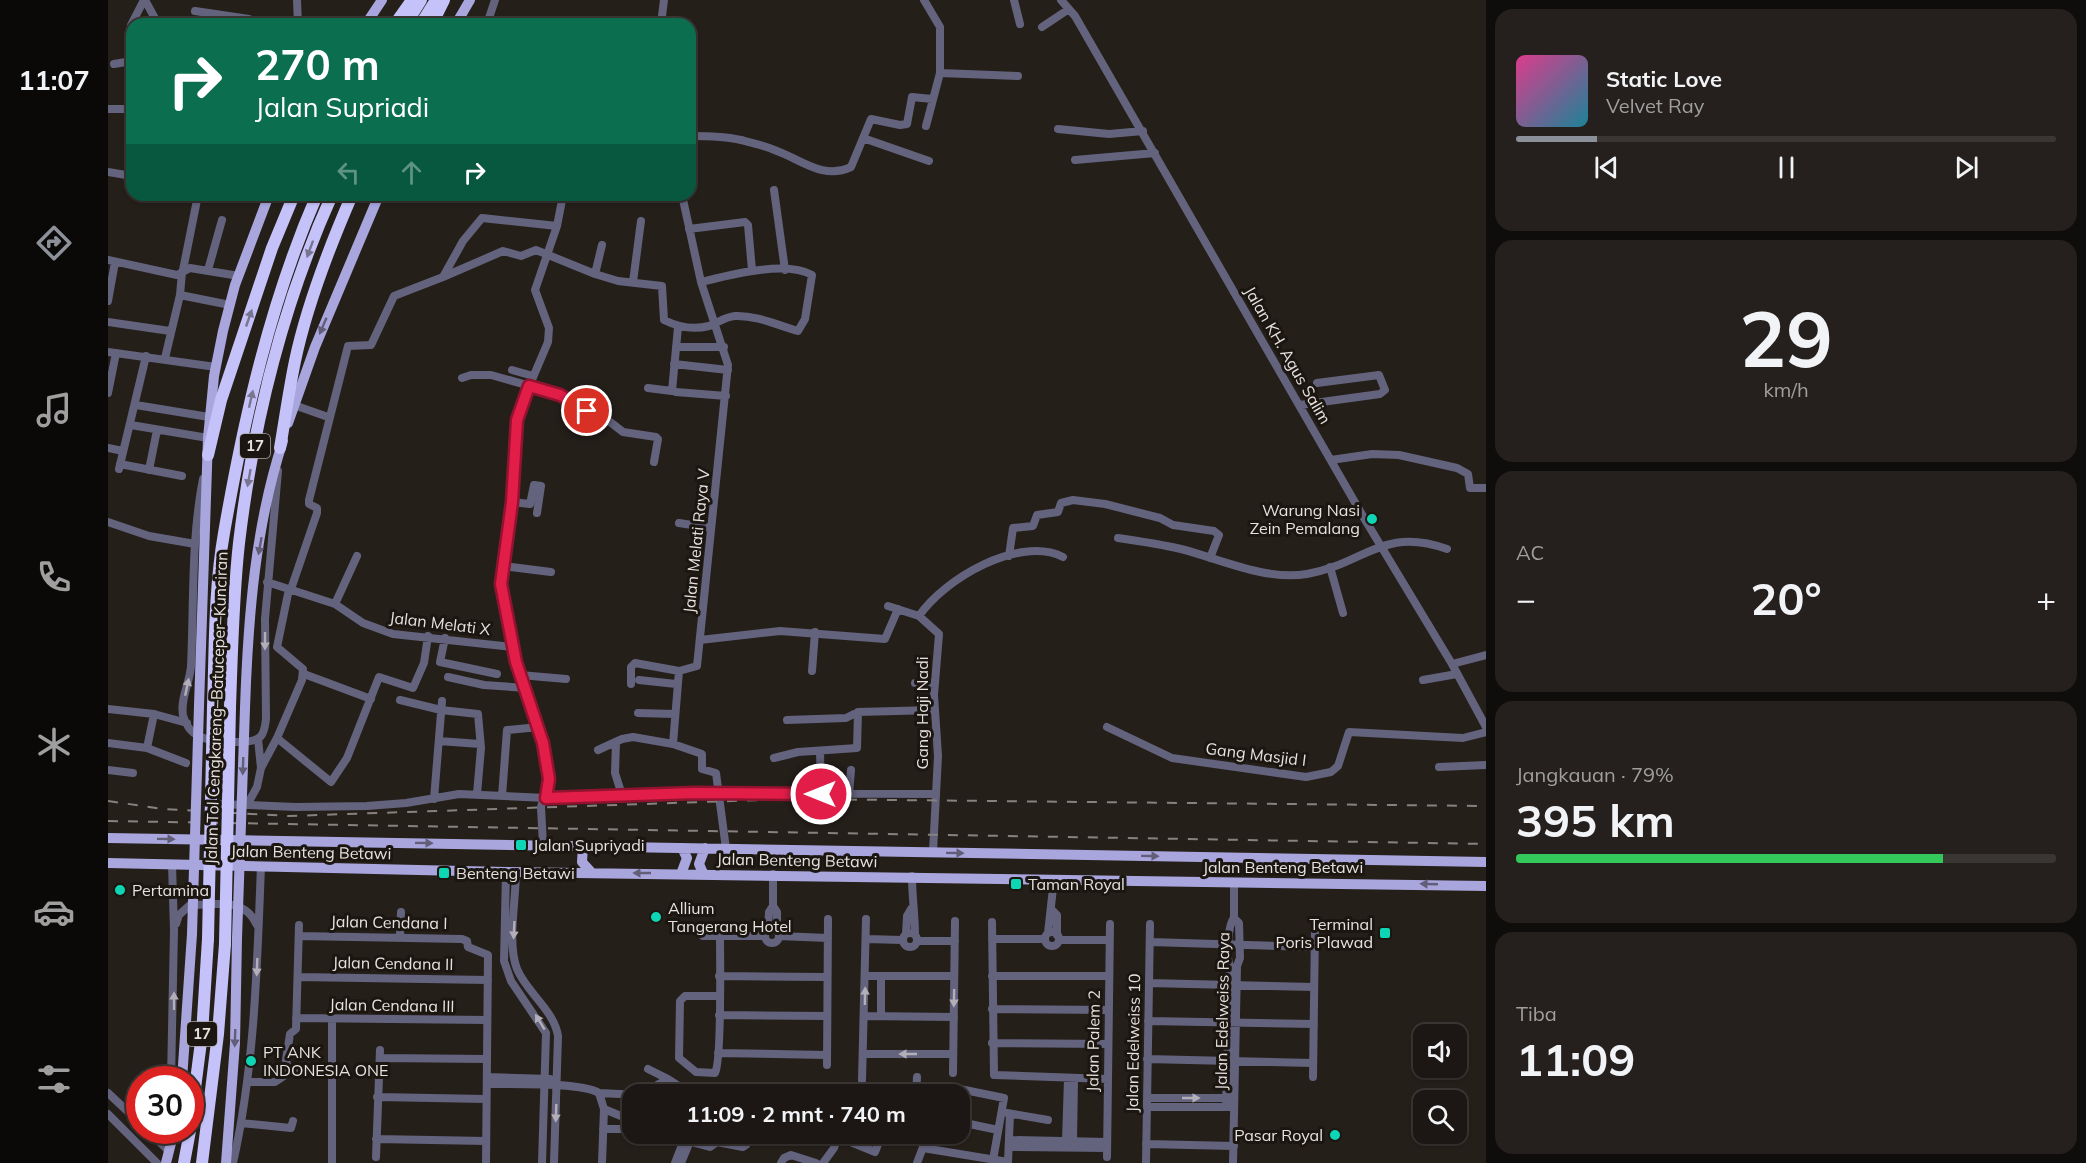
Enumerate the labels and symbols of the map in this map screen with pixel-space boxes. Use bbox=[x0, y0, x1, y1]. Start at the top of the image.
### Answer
one-way arrow bbox=[305, 241, 315, 259]
street label: Jalan KH. Agus Salim bbox=[1240, 282, 1336, 428]
one-way arrow bbox=[244, 309, 254, 327]
one-way arrow bbox=[319, 318, 328, 335]
pin bbox=[561, 385, 612, 436]
one-way arrow bbox=[247, 390, 257, 409]
road number: 17 bbox=[240, 434, 270, 458]
street label: Jalan Melati Raya V bbox=[678, 467, 714, 614]
one-way arrow bbox=[244, 469, 253, 488]
place label: Warung Nasi Zein Pemalang bbox=[1250, 500, 1360, 538]
marker: Warung Nasi Zein Pemalang bbox=[1365, 512, 1379, 526]
one-way arrow bbox=[255, 537, 264, 556]
street label: Jalan Tol Cengkareng–Batuceper–Kunciran bbox=[201, 551, 231, 865]
street label: Jalan Melati X bbox=[388, 607, 492, 639]
one-way arrow bbox=[260, 631, 270, 650]
street label: Gang Haji Nadi bbox=[912, 656, 932, 770]
one-way arrow bbox=[183, 678, 192, 697]
street label: Gang Masjid I bbox=[1205, 738, 1307, 770]
one-way arrow bbox=[238, 757, 248, 776]
position arrow bbox=[789, 762, 853, 826]
one-way arrow bbox=[157, 834, 176, 844]
place label: Jalan Supriyadi bbox=[533, 835, 645, 855]
marker: Jalan Supriyadi bbox=[514, 838, 528, 852]
one-way arrow bbox=[415, 839, 434, 848]
street label: Jalan Benteng Betawi bbox=[231, 841, 391, 863]
one-way arrow bbox=[946, 848, 965, 857]
street label: Jalan Benteng Betawi bbox=[717, 849, 877, 871]
one-way arrow bbox=[1141, 851, 1160, 861]
street label: Jalan Benteng Betawi bbox=[1203, 857, 1363, 877]
place label: Benteng Betawi bbox=[456, 863, 575, 883]
marker: Benteng Betawi bbox=[437, 866, 451, 880]
one-way arrow bbox=[633, 868, 652, 878]
place label: Taman Royal bbox=[1028, 874, 1125, 894]
marker: Taman Royal bbox=[1009, 877, 1023, 891]
place label: Pertamina bbox=[132, 880, 209, 900]
one-way arrow bbox=[1420, 880, 1439, 889]
marker: Pertamina bbox=[113, 883, 127, 897]
place label: Allium Tangerang Hotel bbox=[668, 898, 792, 936]
marker: Allium Tangerang Hotel bbox=[649, 910, 663, 924]
street label: Jalan Cendana I bbox=[330, 911, 448, 933]
place label: Terminal Poris Plawad bbox=[1275, 914, 1373, 952]
one-way arrow bbox=[510, 921, 519, 940]
marker: Terminal Poris Plawad bbox=[1378, 926, 1392, 940]
street label: Jalan Edelweiss Raya bbox=[1211, 932, 1233, 1090]
street label: Jalan Cendana II bbox=[332, 952, 454, 974]
one-way arrow bbox=[252, 957, 262, 976]
street label: Jalan Edelweiss 10 bbox=[1122, 973, 1144, 1113]
one-way arrow bbox=[860, 987, 870, 1006]
one-way arrow bbox=[949, 988, 959, 1007]
street label: Jalan Palem 2 bbox=[1082, 990, 1104, 1092]
one-way arrow bbox=[169, 991, 179, 1010]
street label: Jalan Cendana III bbox=[329, 994, 455, 1016]
one-way arrow bbox=[535, 1014, 546, 1030]
road number: 17 bbox=[187, 1022, 217, 1046]
one-way arrow bbox=[230, 1029, 239, 1048]
place label: PT ANK INDONESIA ONE bbox=[263, 1042, 388, 1080]
one-way arrow bbox=[899, 1049, 918, 1059]
marker: PT ANK INDONESIA ONE bbox=[244, 1054, 258, 1068]
speed limit sign: 30 bbox=[126, 1066, 204, 1144]
one-way arrow bbox=[1181, 1093, 1200, 1103]
one-way arrow bbox=[551, 1103, 560, 1122]
place label: Pasar Royal bbox=[1234, 1125, 1323, 1145]
marker: Pasar Royal bbox=[1328, 1128, 1342, 1142]

